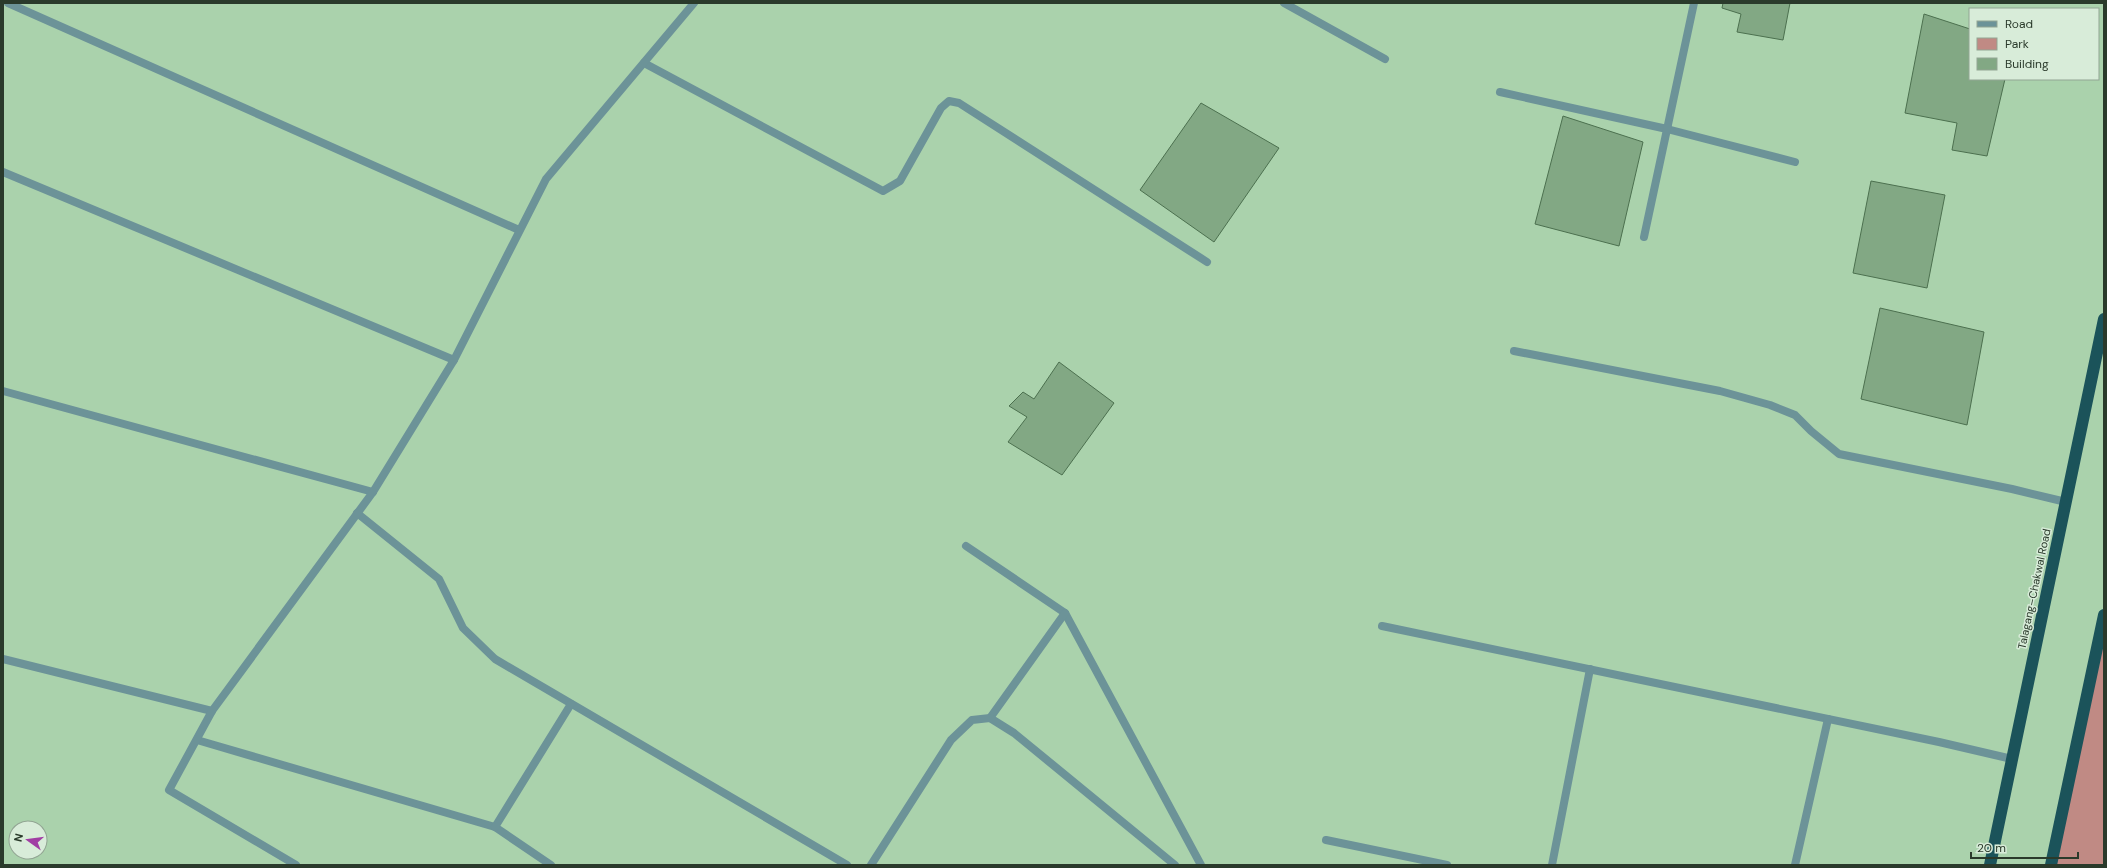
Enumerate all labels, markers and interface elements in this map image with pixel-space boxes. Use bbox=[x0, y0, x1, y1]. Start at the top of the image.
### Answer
legend bbox=[1969, 8, 2099, 80]
text: Road bbox=[2005, 16, 2033, 32]
text: Park bbox=[2005, 36, 2029, 52]
text: Building bbox=[2005, 56, 2049, 72]
street label: Talagang–Chakwal Road bbox=[2014, 527, 2054, 650]
north arrow bbox=[8, 820, 48, 860]
text: N bbox=[11, 832, 26, 843]
scale bar bbox=[1971, 834, 2078, 860]
text: 20 m bbox=[1977, 840, 2006, 856]

